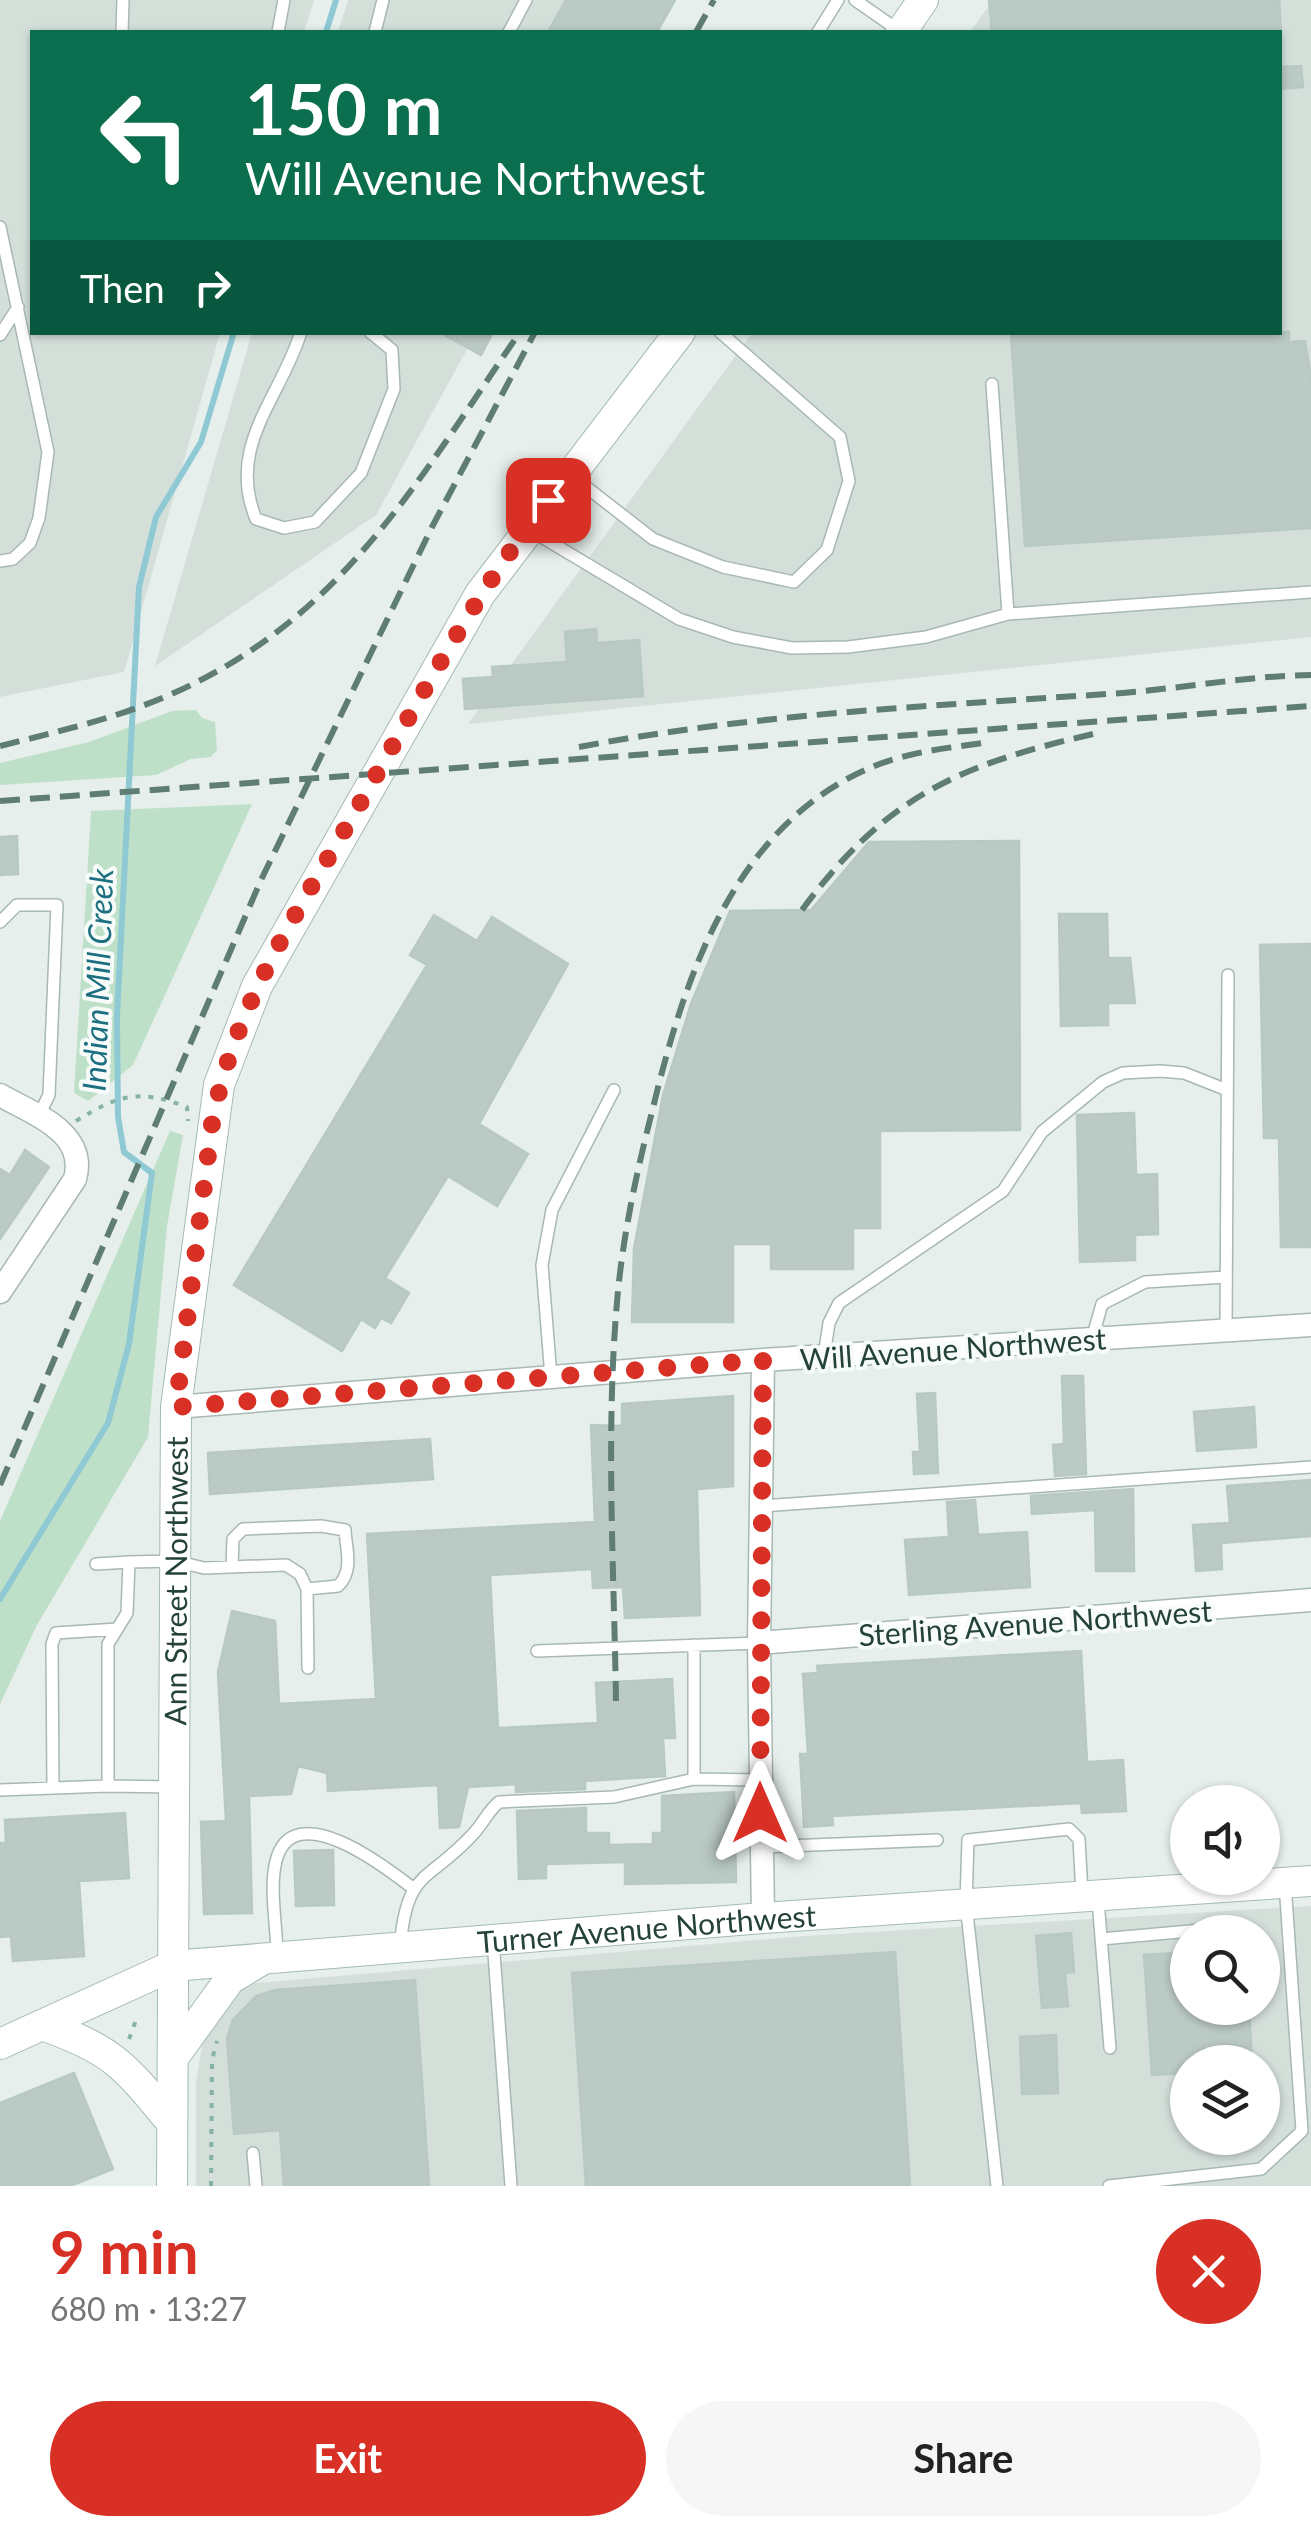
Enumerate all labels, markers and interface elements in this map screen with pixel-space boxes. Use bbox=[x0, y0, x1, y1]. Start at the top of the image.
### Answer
text: 150 m bbox=[245, 66, 442, 150]
icon: left bbox=[80, 70, 210, 200]
text: Will Avenue Northwest bbox=[245, 151, 705, 205]
icon: right bbox=[185, 260, 240, 315]
text: Then bbox=[80, 265, 165, 311]
pin bbox=[506, 458, 591, 543]
icon: arrive bbox=[521, 473, 576, 528]
water label: Indian Mill Creek bbox=[74, 867, 120, 1092]
street label: Will Avenue Northwest bbox=[799, 1319, 1107, 1377]
street label: Ann Street Northwest bbox=[156, 1436, 194, 1726]
street label: Sterling Avenue Northwest bbox=[857, 1592, 1213, 1652]
position arrow bbox=[708, 1761, 812, 1865]
map controls bbox=[1170, 1785, 1280, 2155]
button: sound bbox=[1170, 1785, 1280, 1895]
street label: Turner Avenue Northwest bbox=[476, 1896, 817, 1959]
button: search bbox=[1170, 1915, 1280, 2025]
button: layers bbox=[1170, 2045, 1280, 2155]
text: 9 min bbox=[50, 2215, 199, 2287]
button: close bbox=[1156, 2219, 1261, 2324]
text: 680 m · 13:27 bbox=[50, 2289, 247, 2328]
button: Exit bbox=[50, 2401, 646, 2516]
button: Share bbox=[666, 2401, 1261, 2516]

